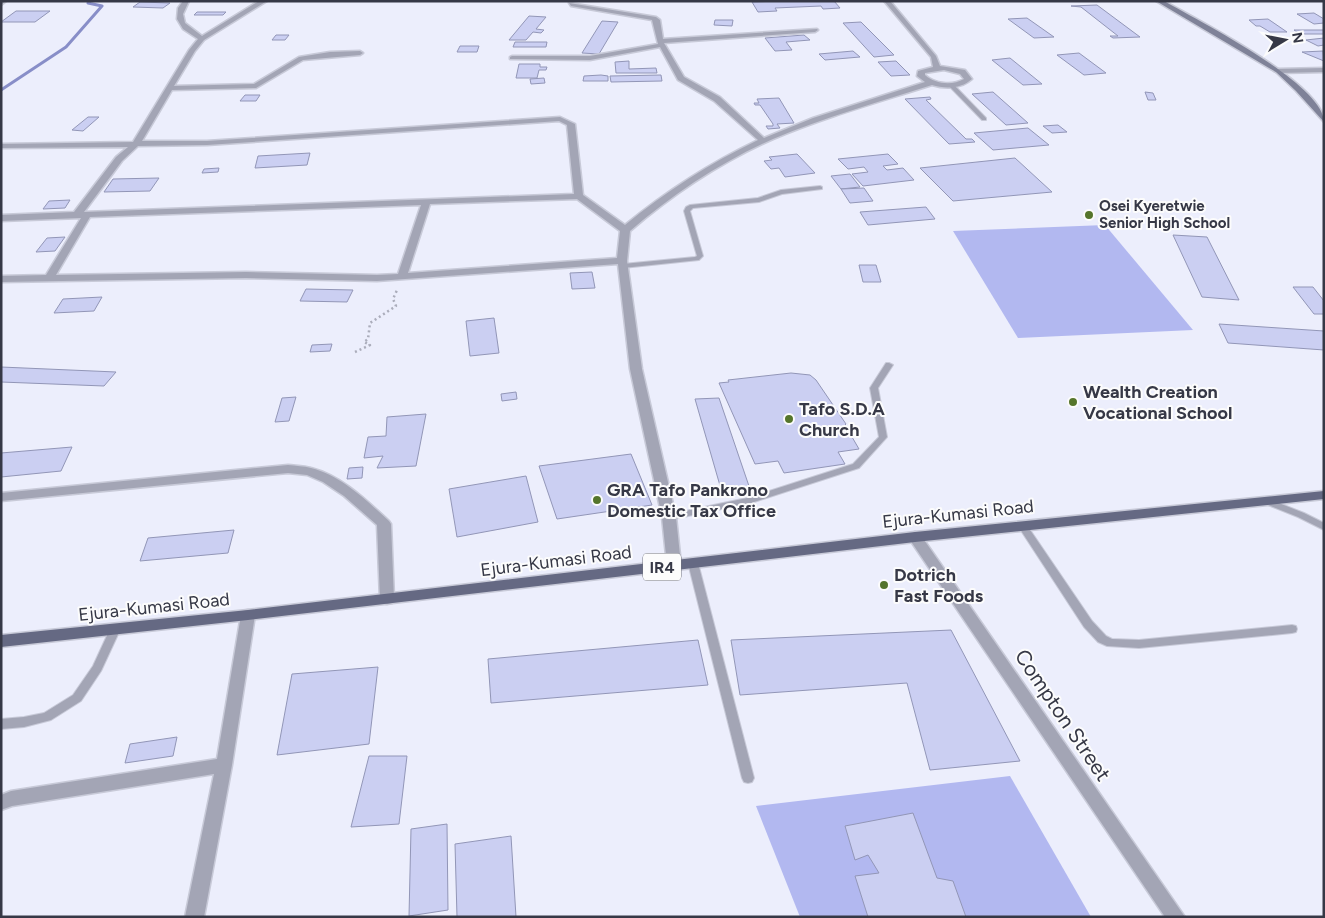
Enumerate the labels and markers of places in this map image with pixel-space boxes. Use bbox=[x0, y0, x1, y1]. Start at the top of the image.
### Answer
place label: Osei Kyeretwie Senior High School bbox=[1099, 197, 1230, 232]
marker: Osei Kyeretwie Senior High School bbox=[1083, 209, 1095, 221]
place label: Wealth Creation Vocational School bbox=[1083, 381, 1232, 424]
marker: Wealth Creation Vocational School bbox=[1067, 396, 1079, 408]
place label: Tafo S.D.A Church bbox=[799, 398, 885, 441]
marker: Tafo S.D.A Church bbox=[783, 413, 795, 425]
place label: GRA Tafo Pankrono Domestic Tax Office bbox=[607, 479, 776, 522]
marker: GRA Tafo Pankrono Domestic Tax Office bbox=[591, 494, 603, 506]
place label: Dotrich Fast Foods bbox=[894, 564, 984, 607]
marker: Dotrich Fast Foods bbox=[878, 579, 890, 591]

